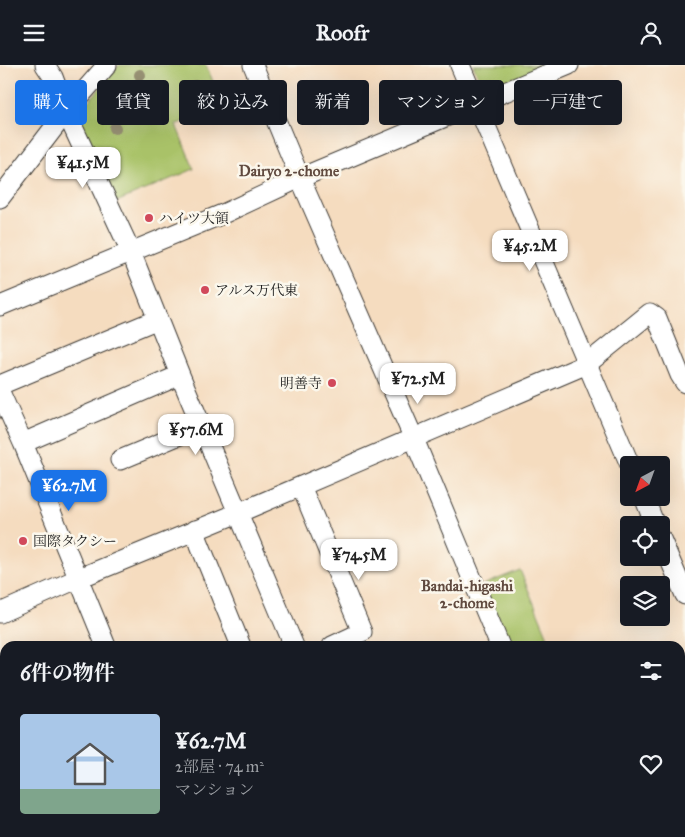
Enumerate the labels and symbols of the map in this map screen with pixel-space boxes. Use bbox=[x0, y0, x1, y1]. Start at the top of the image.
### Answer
pin: ¥41.5M bbox=[42, 147, 124, 189]
district label: Dairyo 2-chome bbox=[239, 162, 340, 181]
place label: ハイツ大領 bbox=[159, 210, 229, 227]
marker: ハイツ大領 bbox=[143, 212, 155, 224]
pin: ¥45.2M bbox=[489, 229, 571, 272]
place label: アルス万代東 bbox=[215, 282, 298, 299]
marker: アルス万代東 bbox=[199, 284, 211, 296]
pin: ¥72.5M bbox=[377, 363, 459, 405]
place label: 明善寺 bbox=[280, 375, 322, 392]
marker: 明善寺 bbox=[326, 377, 338, 389]
pin: ¥57.6M bbox=[155, 413, 237, 456]
north arrow bbox=[620, 456, 670, 506]
pin: ¥62.7M bbox=[28, 469, 110, 512]
place label: 国際タクシー bbox=[33, 533, 117, 550]
marker: 国際タクシー bbox=[17, 535, 29, 547]
pin: ¥74.5M bbox=[318, 539, 400, 581]
district label: Bandai-higashi 2-chome bbox=[421, 577, 514, 612]

